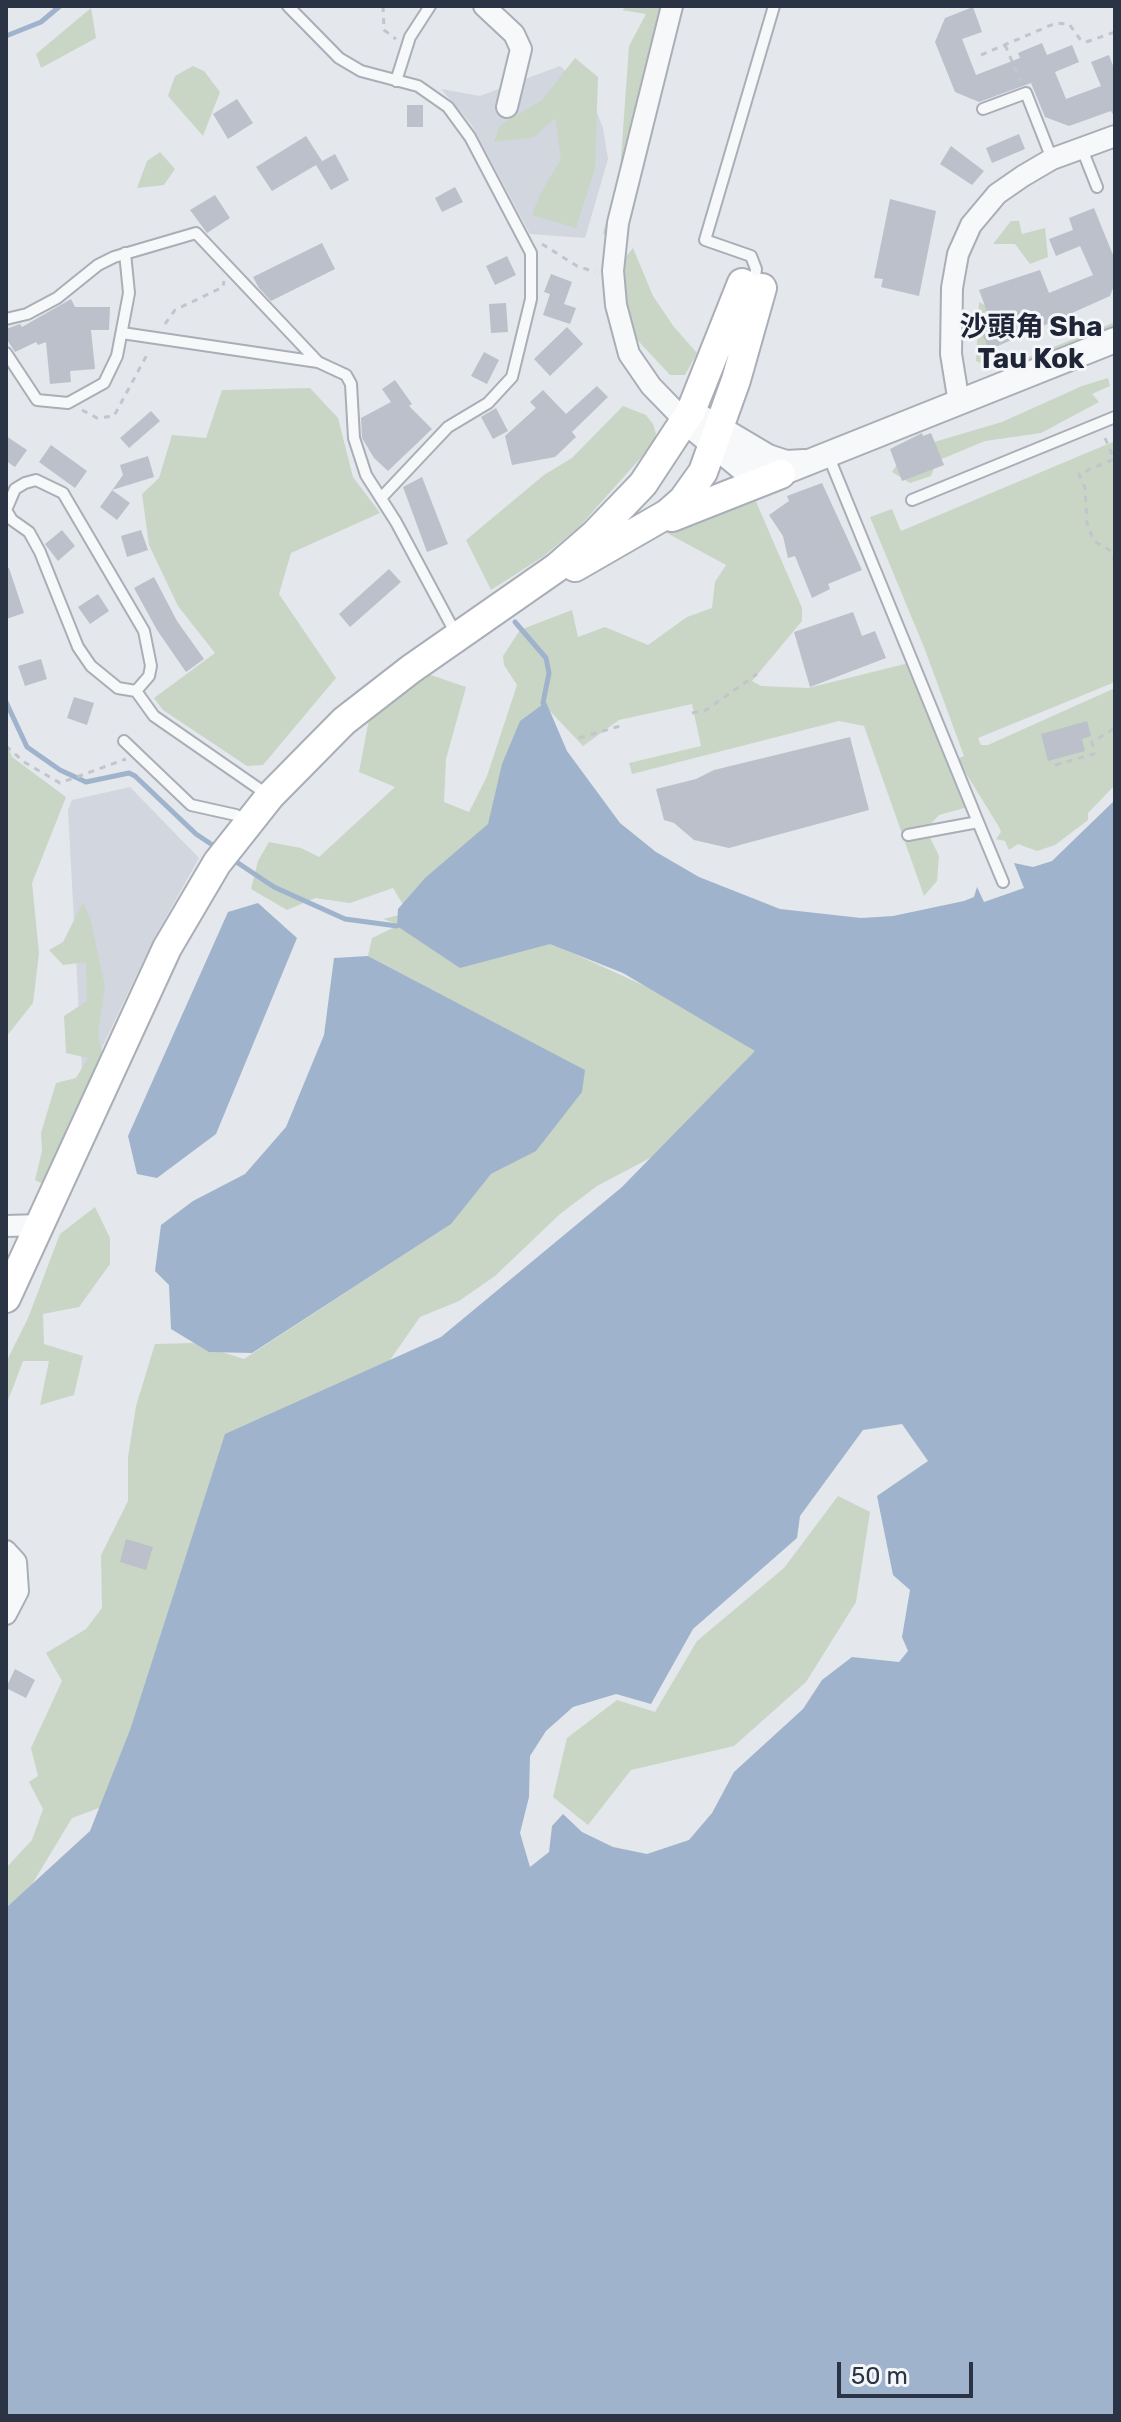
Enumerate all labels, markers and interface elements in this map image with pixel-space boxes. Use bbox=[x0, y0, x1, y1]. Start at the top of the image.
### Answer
district label: 沙頭角 Sha Tau Kok bbox=[959, 311, 1103, 377]
scale bar bbox=[841, 2346, 977, 2396]
text: 50 m bbox=[851, 2362, 908, 2390]

